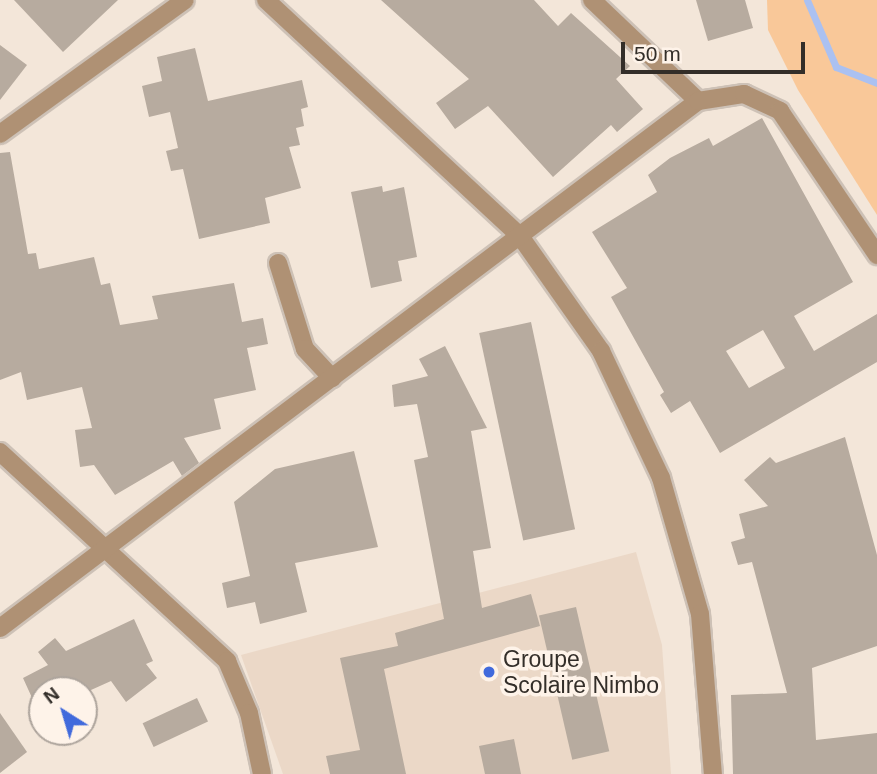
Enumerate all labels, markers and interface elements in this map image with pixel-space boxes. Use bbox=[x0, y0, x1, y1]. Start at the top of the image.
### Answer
scale bar bbox=[625, 28, 809, 72]
text: 50 m bbox=[634, 42, 681, 65]
place label: Groupe Scolaire Nimbo bbox=[503, 645, 659, 699]
marker: Groupe Scolaire Nimbo bbox=[481, 664, 497, 680]
north arrow bbox=[28, 676, 98, 746]
text: N bbox=[39, 683, 63, 708]

